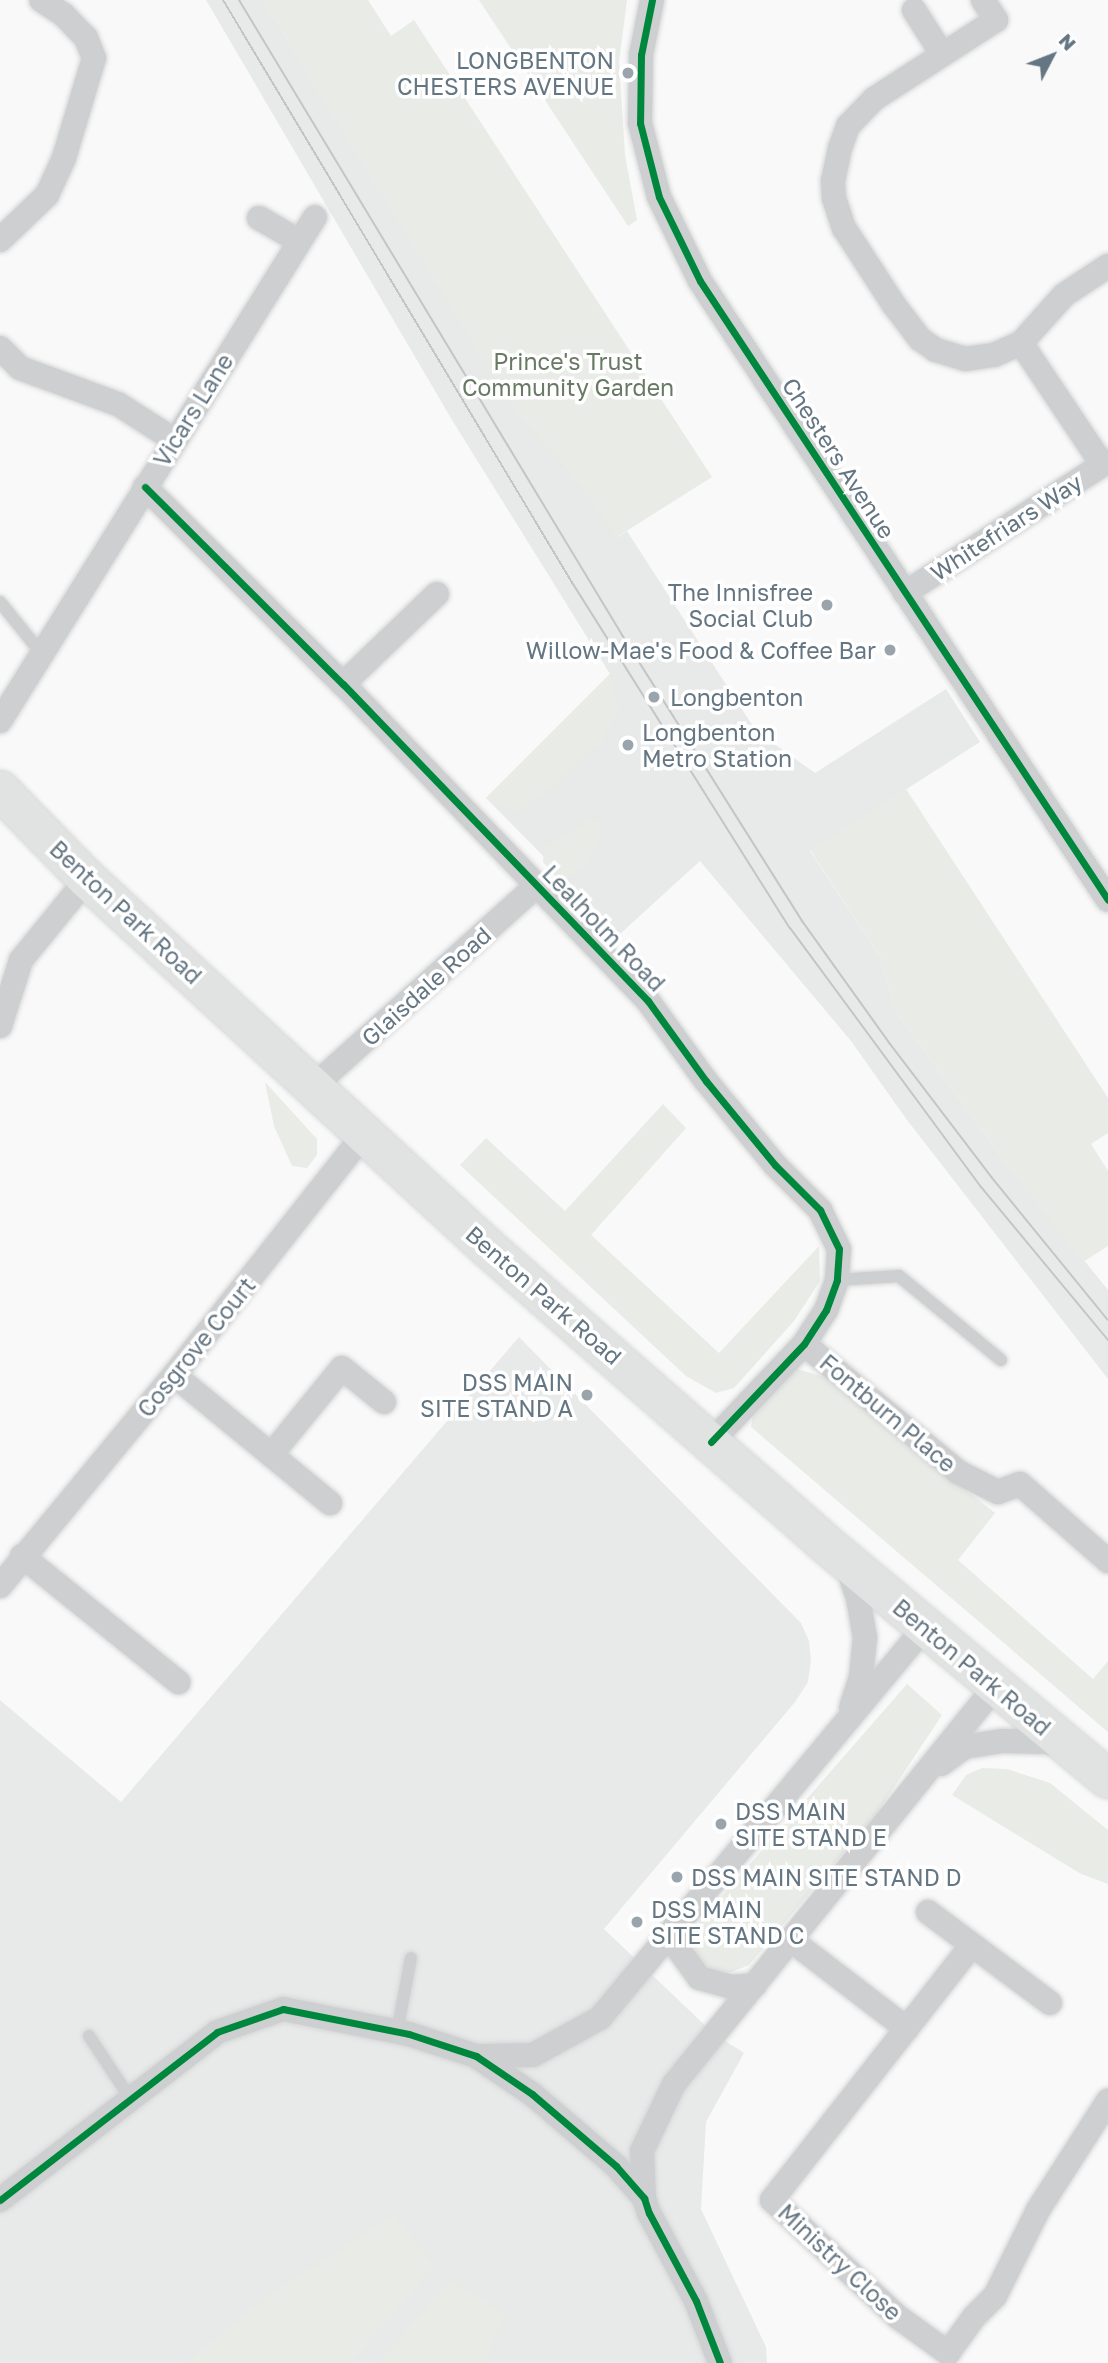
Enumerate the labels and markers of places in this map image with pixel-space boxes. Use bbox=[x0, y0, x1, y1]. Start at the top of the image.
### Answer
place label: LONGBENTON CHESTERS AVENUE bbox=[397, 46, 614, 100]
marker: LONGBENTON CHESTERS AVENUE bbox=[620, 65, 636, 81]
place label: The Innisfree Social Club bbox=[668, 578, 813, 632]
marker: The Innisfree Social Club bbox=[819, 597, 835, 613]
place label: Willow-Mae's Food & Coffee Bar bbox=[526, 636, 876, 664]
marker: Willow-Mae's Food & Coffee Bar bbox=[882, 642, 898, 658]
place label: Longbenton bbox=[670, 683, 804, 711]
marker: Longbenton bbox=[644, 687, 664, 707]
place label: Longbenton Metro Station bbox=[642, 718, 792, 772]
marker: Longbenton Metro Station bbox=[620, 737, 636, 753]
place label: DSS MAIN SITE STAND A bbox=[420, 1368, 573, 1422]
marker: DSS MAIN SITE STAND A bbox=[579, 1387, 595, 1403]
place label: DSS MAIN SITE STAND E bbox=[735, 1797, 887, 1851]
marker: DSS MAIN SITE STAND E bbox=[713, 1816, 729, 1832]
place label: DSS MAIN SITE STAND D bbox=[691, 1863, 962, 1891]
marker: DSS MAIN SITE STAND D bbox=[669, 1869, 685, 1885]
place label: DSS MAIN SITE STAND C bbox=[651, 1895, 804, 1949]
marker: DSS MAIN SITE STAND C bbox=[629, 1914, 645, 1930]

